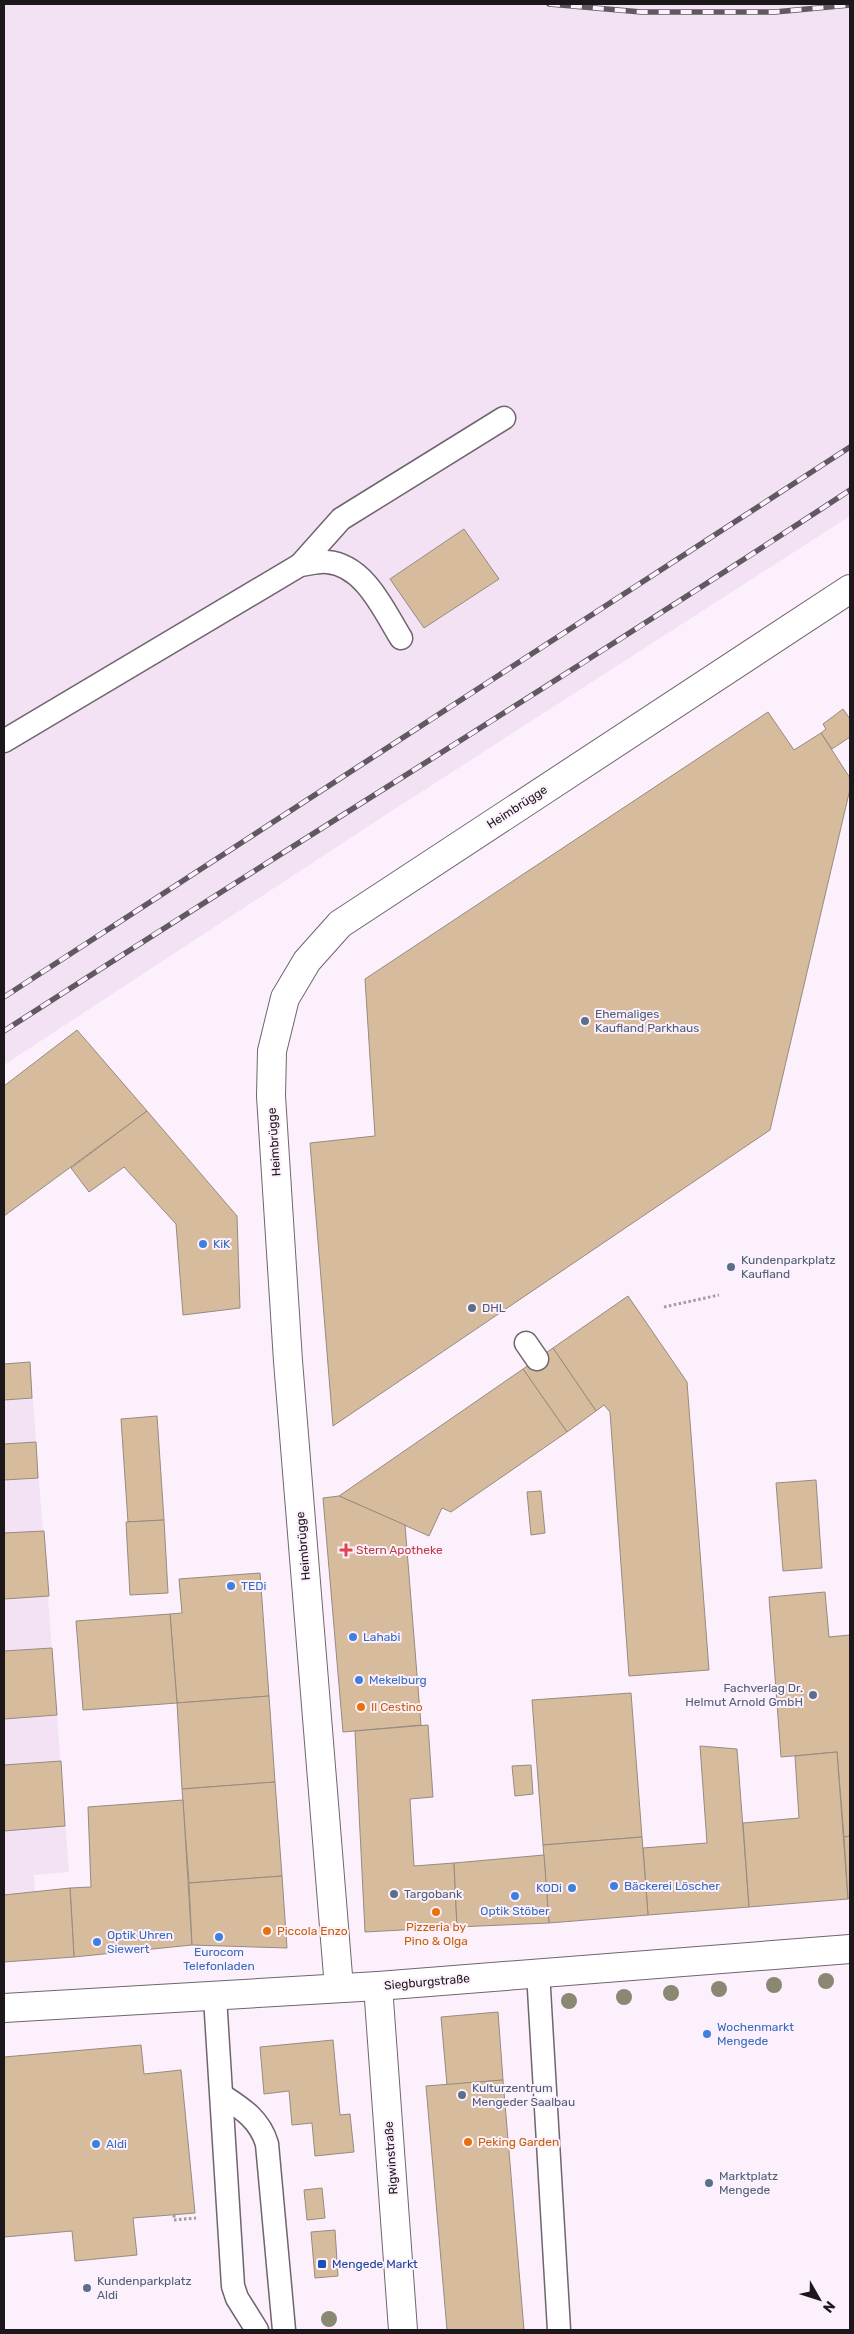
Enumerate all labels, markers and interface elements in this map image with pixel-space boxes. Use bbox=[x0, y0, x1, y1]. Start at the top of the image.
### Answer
street label: Heimbrügge bbox=[484, 782, 550, 832]
place label: Ehemaliges Kaufland Parkhaus bbox=[595, 1007, 699, 1035]
marker: Ehemaliges Kaufland Parkhaus bbox=[579, 1015, 591, 1027]
street label: Heimbrügge bbox=[265, 1107, 283, 1177]
place label: KiK bbox=[213, 1237, 231, 1251]
marker: KiK bbox=[197, 1238, 209, 1250]
place label: Kundenparkplatz Kaufland bbox=[741, 1253, 836, 1281]
marker: Kundenparkplatz Kaufland bbox=[725, 1261, 737, 1273]
place label: DHL bbox=[482, 1301, 506, 1315]
marker: DHL bbox=[466, 1302, 478, 1314]
street label: Heimbrügge bbox=[293, 1511, 313, 1581]
place label: Stern Apotheke bbox=[356, 1543, 443, 1557]
marker: Stern Apotheke bbox=[340, 1544, 352, 1556]
place label: TEDi bbox=[241, 1579, 266, 1593]
marker: TEDi bbox=[225, 1580, 237, 1592]
place label: Lahabi bbox=[363, 1630, 400, 1644]
marker: Lahabi bbox=[347, 1631, 359, 1643]
place label: Mekelburg bbox=[369, 1673, 427, 1687]
marker: Mekelburg bbox=[353, 1674, 365, 1686]
place label: Fachverlag Dr. Helmut Arnold GmbH bbox=[685, 1681, 803, 1709]
marker: Fachverlag Dr. Helmut Arnold GmbH bbox=[807, 1689, 819, 1701]
place label: Il Cestino bbox=[371, 1700, 423, 1714]
marker: Il Cestino bbox=[355, 1701, 367, 1713]
place label: Bäckerei Löscher bbox=[624, 1879, 720, 1893]
marker: Bäckerei Löscher bbox=[608, 1880, 620, 1892]
place label: KODi bbox=[536, 1881, 562, 1895]
marker: KODi bbox=[566, 1882, 578, 1894]
place label: Targobank bbox=[404, 1887, 463, 1901]
marker: Targobank bbox=[388, 1888, 400, 1900]
marker: Optik Stöber bbox=[509, 1890, 521, 1902]
place label: Optik Stöber bbox=[480, 1904, 550, 1918]
marker: Pizzeria by Pino & Olga bbox=[430, 1906, 442, 1918]
place label: Pizzeria by Pino & Olga bbox=[404, 1920, 468, 1948]
place label: Piccola Enzo bbox=[277, 1924, 348, 1938]
marker: Piccola Enzo bbox=[261, 1925, 273, 1937]
place label: Optik Uhren Siewert bbox=[107, 1928, 173, 1956]
marker: Eurocom Telefonladen bbox=[213, 1931, 225, 1943]
marker: Optik Uhren Siewert bbox=[91, 1936, 103, 1948]
place label: Eurocom Telefonladen bbox=[183, 1945, 255, 1973]
street label: Siegburgstraße bbox=[384, 1971, 471, 1993]
place label: Wochenmarkt Mengede bbox=[717, 2020, 794, 2048]
marker: Wochenmarkt Mengede bbox=[701, 2028, 713, 2040]
place label: Kulturzentrum Mengeder Saalbau bbox=[472, 2081, 575, 2109]
marker: Kulturzentrum Mengeder Saalbau bbox=[456, 2089, 468, 2101]
street label: Rigwinstraße bbox=[381, 2121, 401, 2195]
place label: Peking Garden bbox=[478, 2135, 559, 2149]
marker: Peking Garden bbox=[462, 2136, 474, 2148]
place label: Aldi bbox=[106, 2137, 127, 2151]
marker: Aldi bbox=[90, 2138, 102, 2150]
place label: Marktplatz Mengede bbox=[719, 2169, 778, 2197]
marker: Marktplatz Mengede bbox=[703, 2177, 715, 2189]
place label: Mengede Markt bbox=[332, 2257, 418, 2271]
marker: Mengede Markt bbox=[316, 2258, 328, 2270]
place label: Kundenparkplatz Aldi bbox=[97, 2274, 192, 2302]
north arrow bbox=[794, 2274, 844, 2324]
marker: Kundenparkplatz Aldi bbox=[81, 2282, 93, 2294]
text: N bbox=[819, 2298, 838, 2316]

